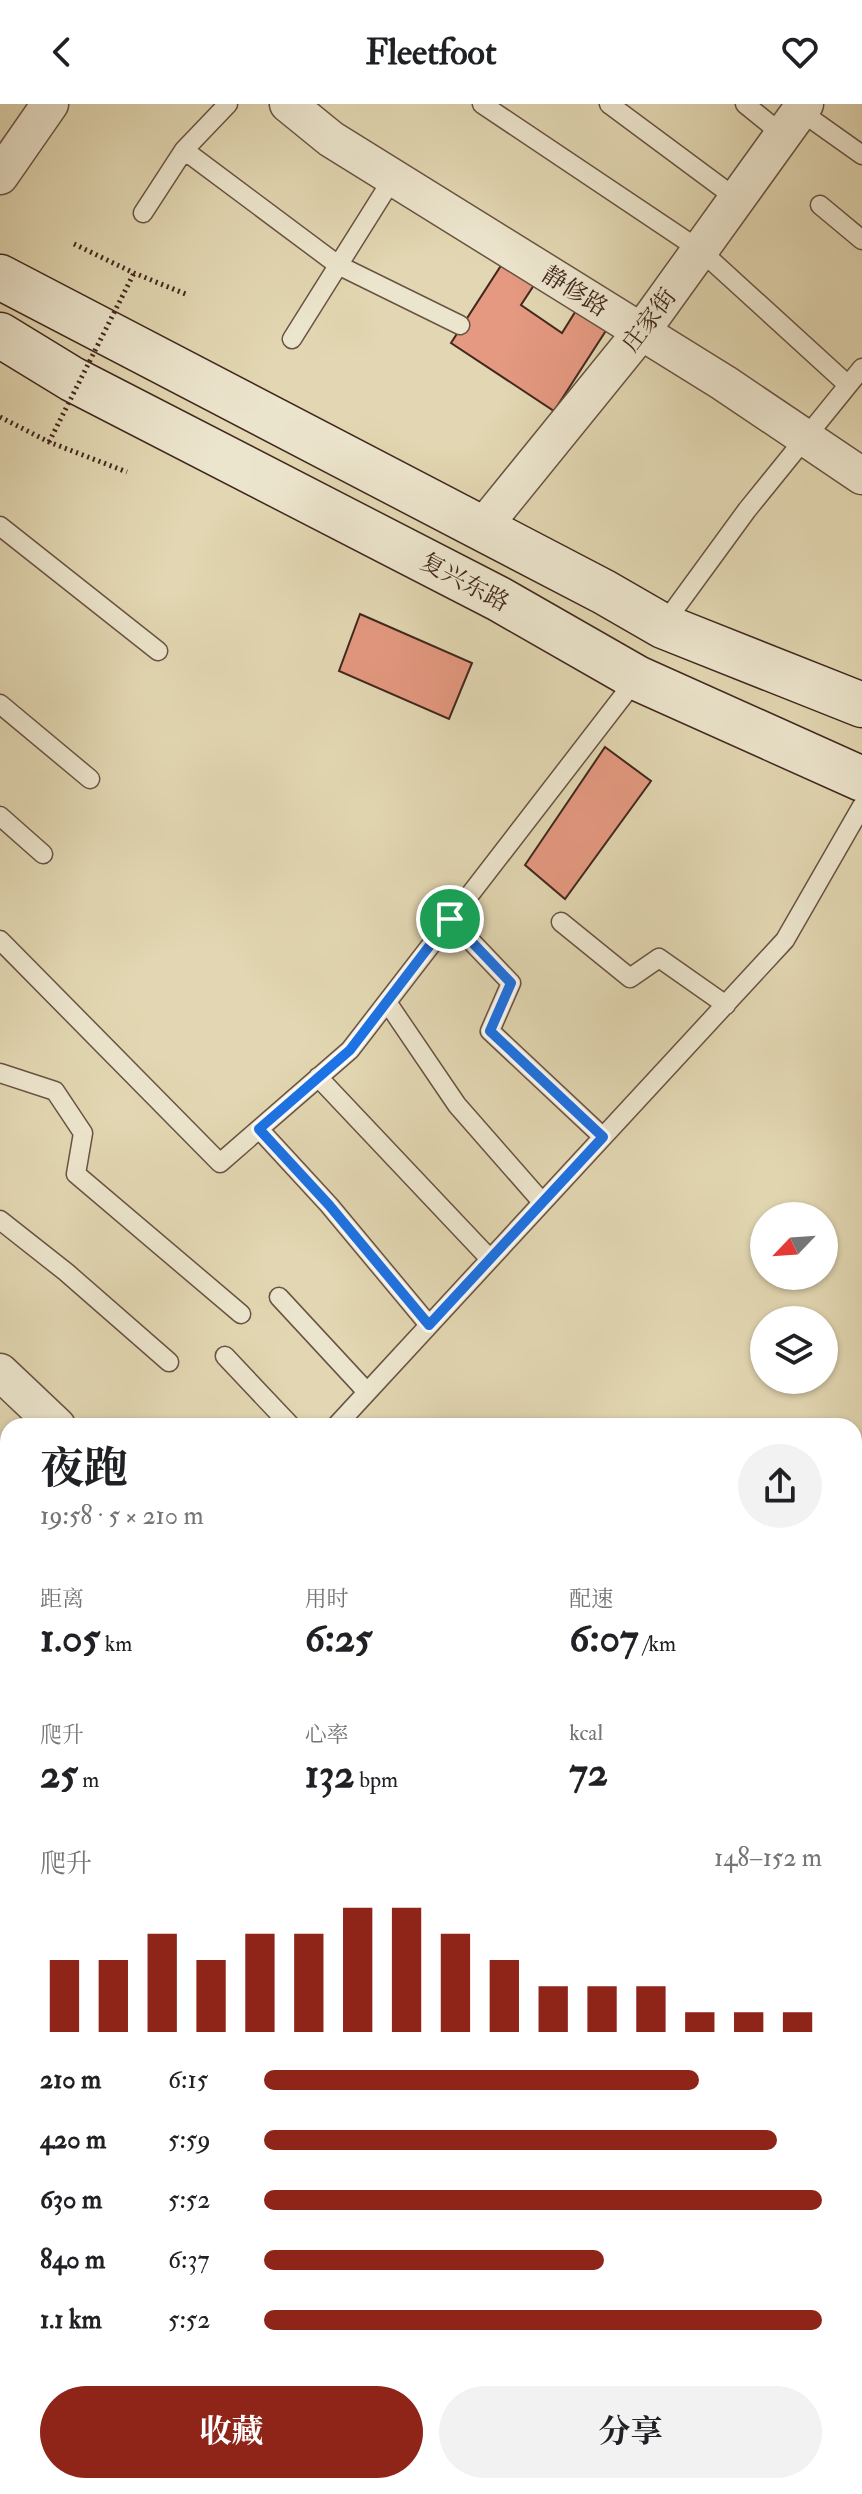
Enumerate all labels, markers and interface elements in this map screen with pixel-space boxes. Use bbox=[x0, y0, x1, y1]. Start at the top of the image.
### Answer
icon: back bbox=[40, 30, 84, 74]
text: Fleetfoot bbox=[365, 30, 497, 75]
icon: heart bbox=[778, 30, 822, 74]
street label: 静修路 bbox=[536, 259, 613, 324]
street label: 庄家街 bbox=[615, 282, 683, 358]
street label: 复兴东路 bbox=[415, 546, 514, 619]
pin bbox=[416, 885, 484, 953]
icon: arrive bbox=[428, 897, 472, 941]
north arrow bbox=[750, 1202, 838, 1290]
map controls bbox=[750, 1202, 838, 1394]
button: layers bbox=[750, 1306, 838, 1394]
text: 夜跑 bbox=[40, 1442, 128, 1497]
button: share bbox=[738, 1444, 822, 1528]
text: 19:58 · 5 × 210 m bbox=[40, 1500, 204, 1532]
text: 距离 bbox=[40, 1585, 84, 1613]
text: 用时 bbox=[305, 1585, 349, 1613]
text: 配速 bbox=[569, 1585, 613, 1613]
text: 1.05 bbox=[40, 1613, 100, 1664]
text: 6:25 bbox=[305, 1613, 372, 1664]
text: 6:07 bbox=[569, 1613, 638, 1664]
text: km bbox=[100, 1630, 132, 1658]
text: /km bbox=[638, 1630, 676, 1658]
text: kcal bbox=[569, 1719, 603, 1747]
text: 爬升 bbox=[40, 1721, 84, 1749]
text: 心率 bbox=[305, 1721, 349, 1749]
text: 72 bbox=[569, 1747, 608, 1798]
text: 25 bbox=[40, 1749, 78, 1800]
text: 132 bbox=[305, 1749, 355, 1800]
text: m bbox=[78, 1766, 99, 1794]
text: bpm bbox=[355, 1766, 398, 1794]
text: 148–152 m bbox=[714, 1842, 822, 1874]
text: 爬升 bbox=[40, 1848, 92, 1880]
text: 210 m bbox=[40, 2064, 101, 2096]
text: 6:15 bbox=[168, 2064, 208, 2096]
text: 420 m bbox=[40, 2124, 106, 2156]
text: 5:59 bbox=[168, 2124, 211, 2156]
text: 630 m bbox=[40, 2184, 102, 2216]
text: 5:52 bbox=[168, 2184, 210, 2216]
text: 840 m bbox=[40, 2244, 105, 2276]
text: 6:37 bbox=[168, 2244, 209, 2276]
text: 1.1 km bbox=[40, 2304, 102, 2336]
text: 5:52 bbox=[168, 2304, 210, 2336]
button: 收藏 bbox=[40, 2386, 423, 2478]
button: 分享 bbox=[439, 2386, 822, 2478]

